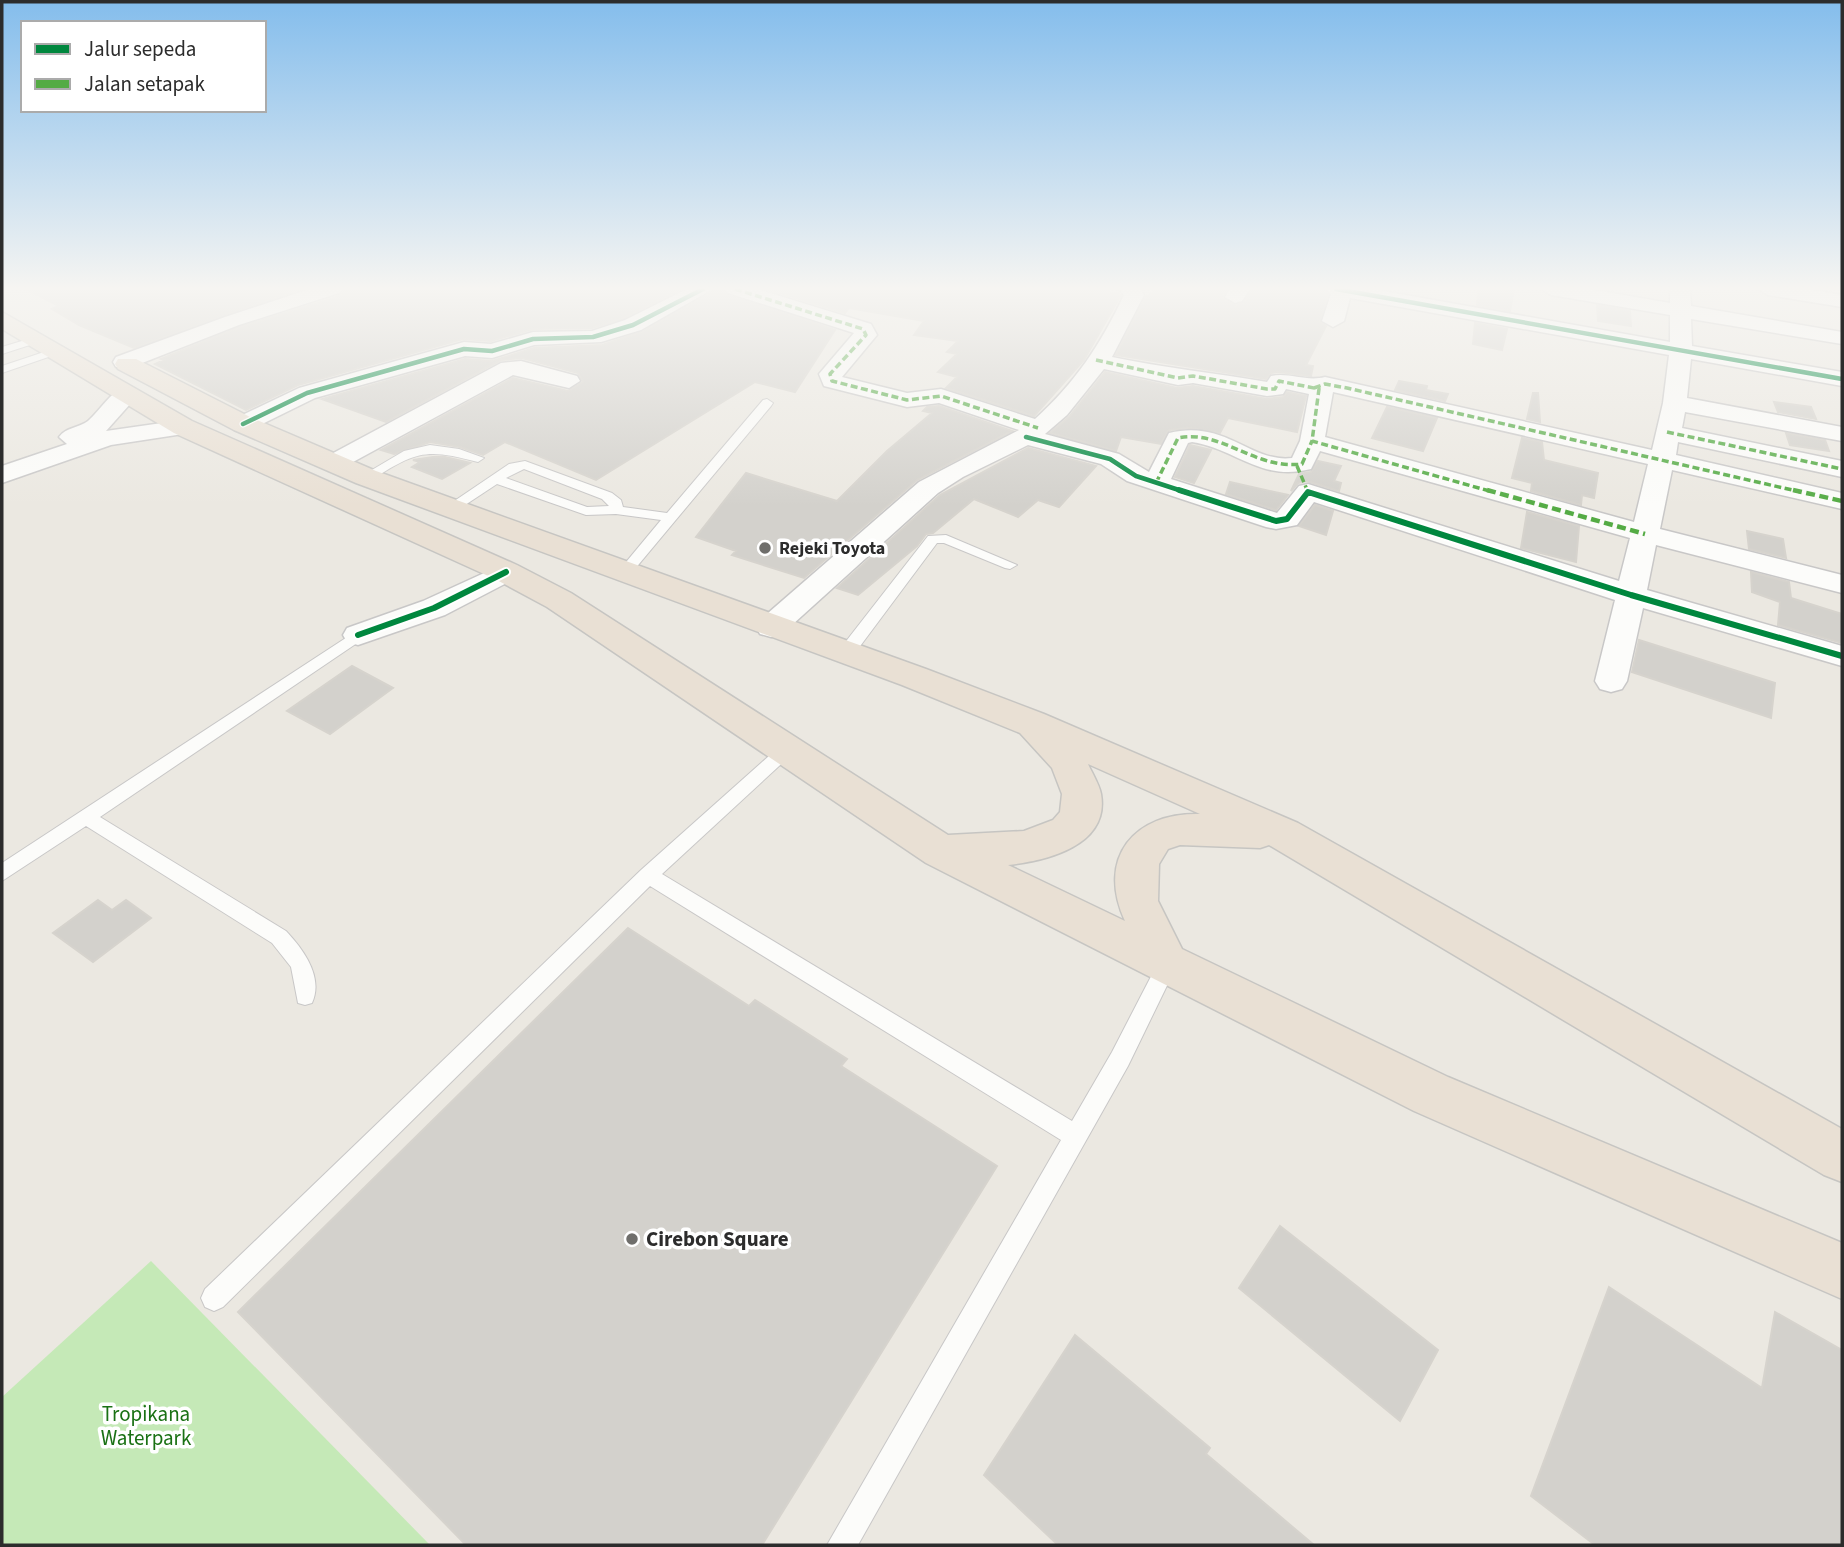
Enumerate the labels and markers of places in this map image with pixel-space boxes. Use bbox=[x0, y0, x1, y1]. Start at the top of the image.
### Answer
place label: Rejeki Toyota bbox=[779, 536, 885, 561]
marker: Rejeki Toyota bbox=[757, 540, 773, 556]
place label: Cirebon Square bbox=[646, 1224, 789, 1254]
marker: Cirebon Square bbox=[624, 1231, 640, 1247]

